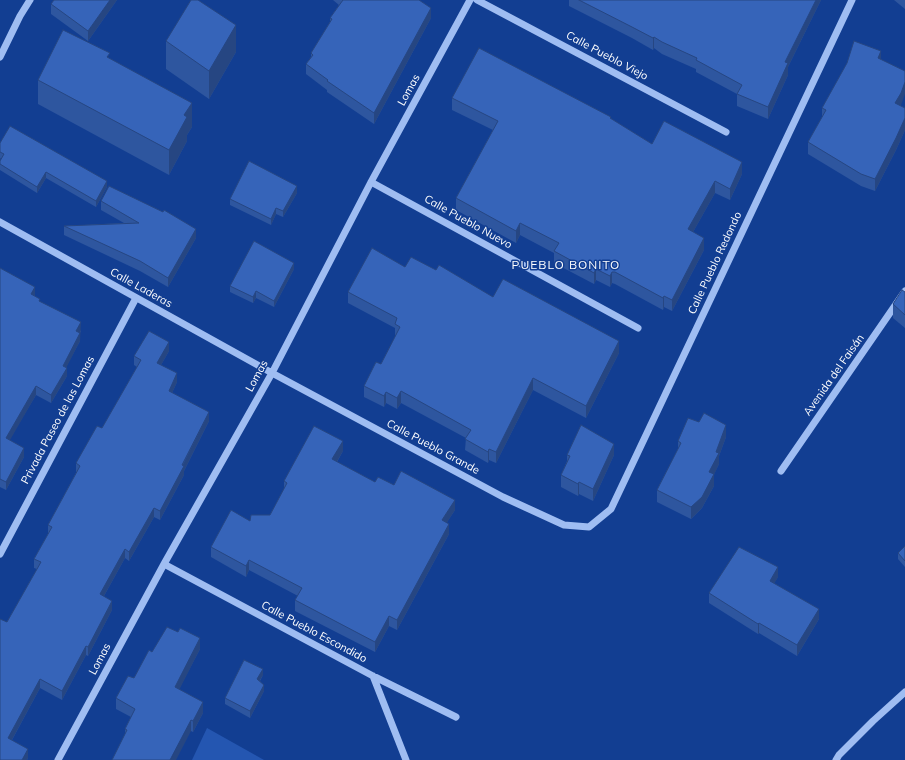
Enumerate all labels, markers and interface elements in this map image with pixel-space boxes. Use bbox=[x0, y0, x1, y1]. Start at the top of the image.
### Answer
street label: Calle Pueblo Viejo bbox=[564, 29, 650, 83]
street label: Lomas bbox=[395, 72, 423, 108]
street label: Calle Pueblo Nuevo bbox=[422, 192, 514, 252]
street label: Calle Pueblo Redondo bbox=[685, 210, 745, 316]
district label: PUEBLO BONITO bbox=[512, 258, 620, 272]
street label: Calle Laderas bbox=[108, 265, 174, 311]
street label: Avenida del Faisán bbox=[801, 332, 867, 418]
street label: Privada Paseo de las Lomas bbox=[19, 354, 97, 486]
street label: Lomas bbox=[243, 358, 271, 394]
street label: Calle Pueblo Grande bbox=[384, 417, 482, 477]
street label: Calle Pueblo Escondido bbox=[259, 599, 369, 665]
street label: Lomas bbox=[86, 641, 114, 677]

